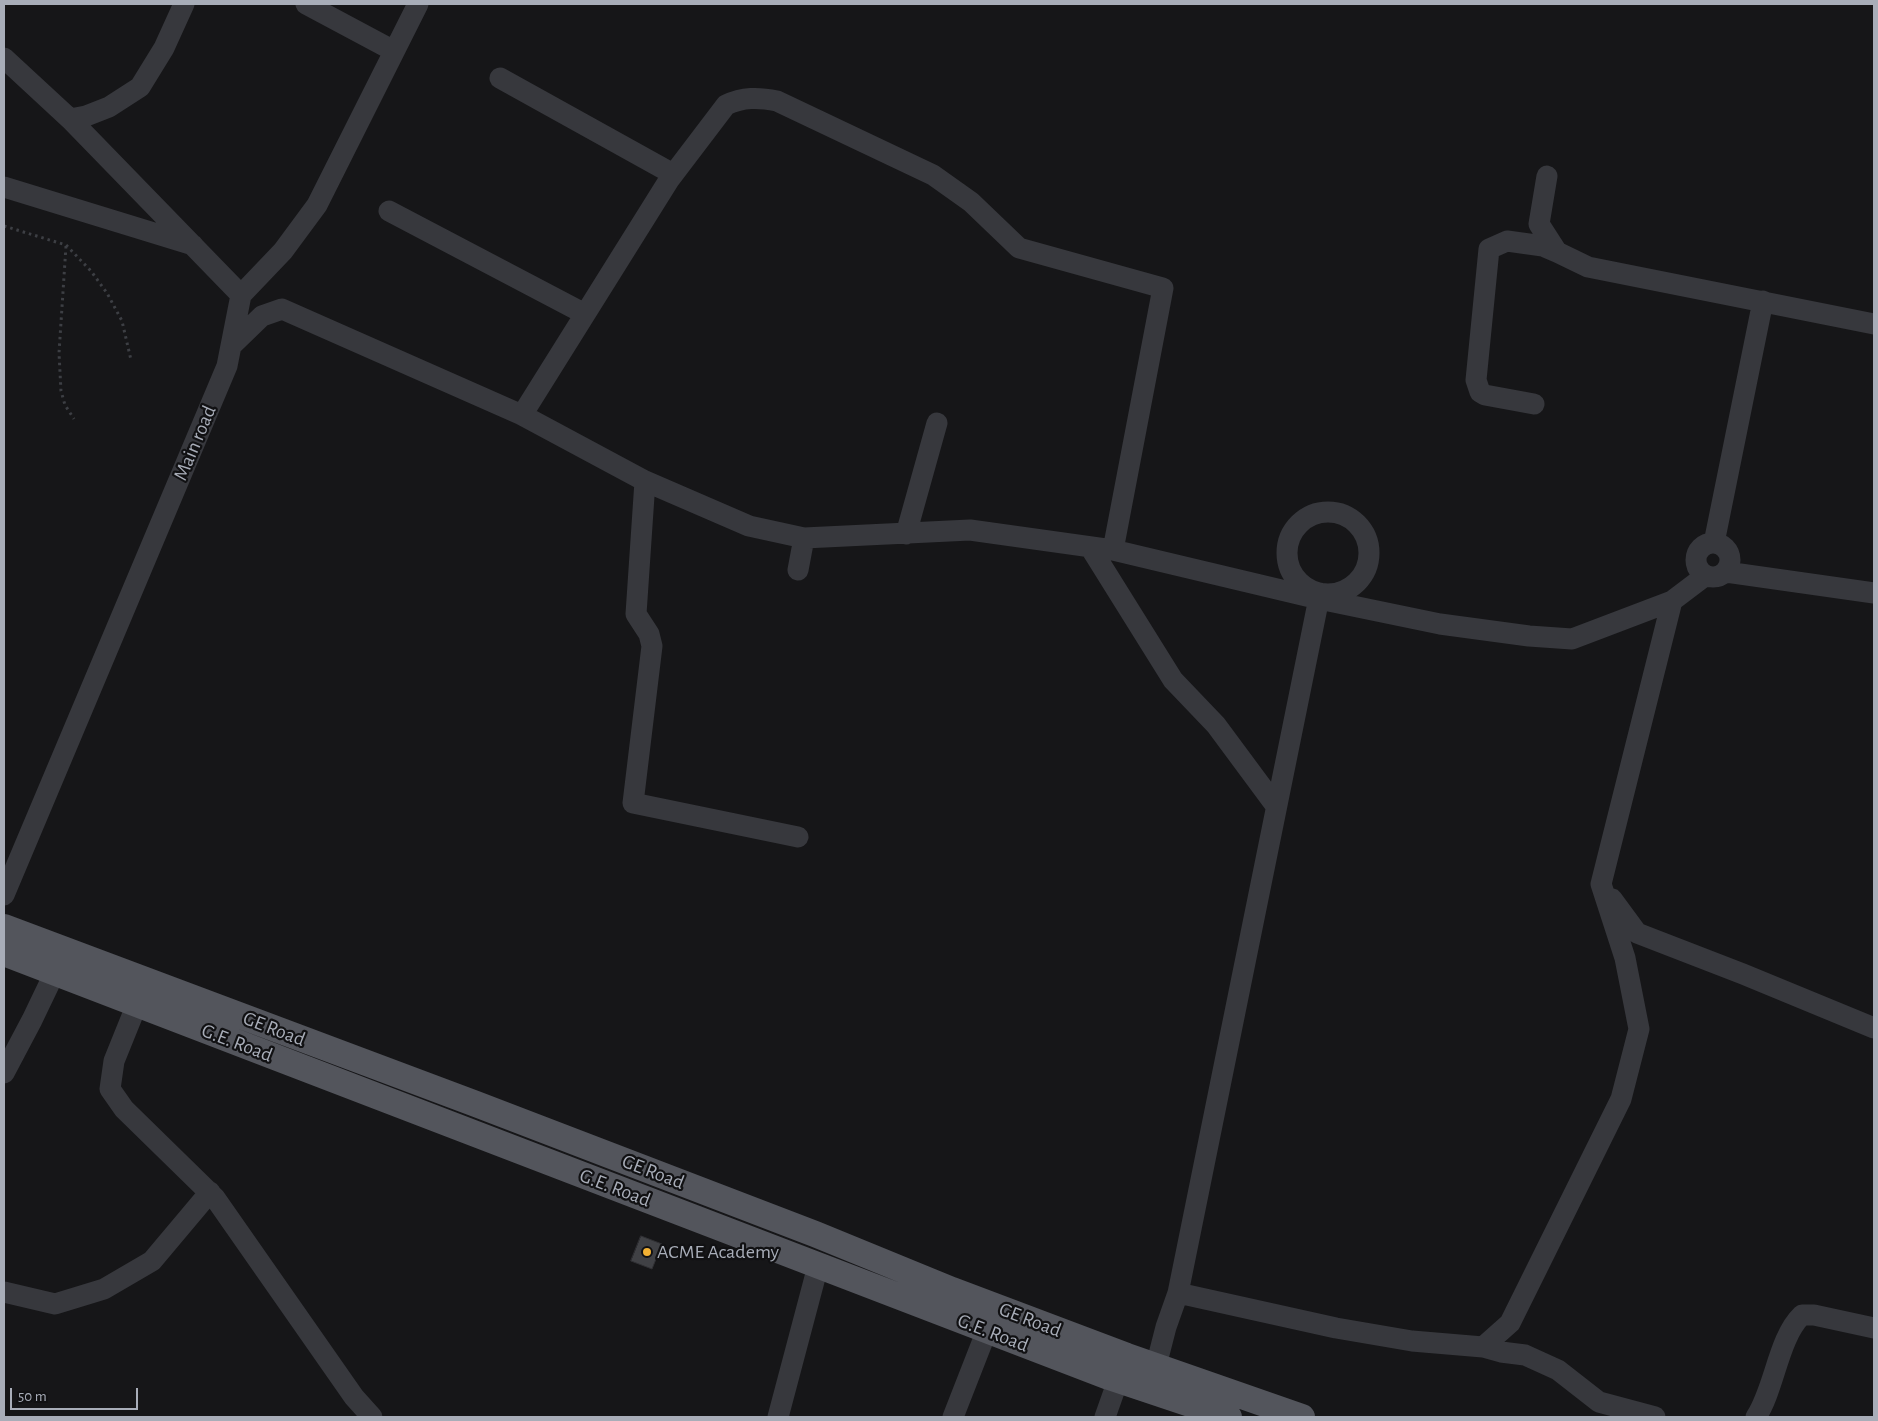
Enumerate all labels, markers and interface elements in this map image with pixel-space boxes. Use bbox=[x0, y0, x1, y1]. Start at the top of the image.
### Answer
street label: Main road bbox=[168, 402, 222, 484]
street label: GE Road bbox=[239, 1006, 309, 1052]
street label: G.E. Road bbox=[198, 1019, 276, 1067]
street label: GE Road bbox=[618, 1149, 688, 1195]
street label: G.E. Road bbox=[576, 1164, 654, 1212]
place label: ACME Academy bbox=[657, 1240, 779, 1264]
marker: ACME Academy bbox=[641, 1246, 653, 1258]
street label: GE Road bbox=[995, 1297, 1065, 1343]
street label: G.E. Road bbox=[954, 1309, 1032, 1357]
scale bar bbox=[12, 1378, 140, 1410]
text: 50 m bbox=[18, 1389, 47, 1404]

